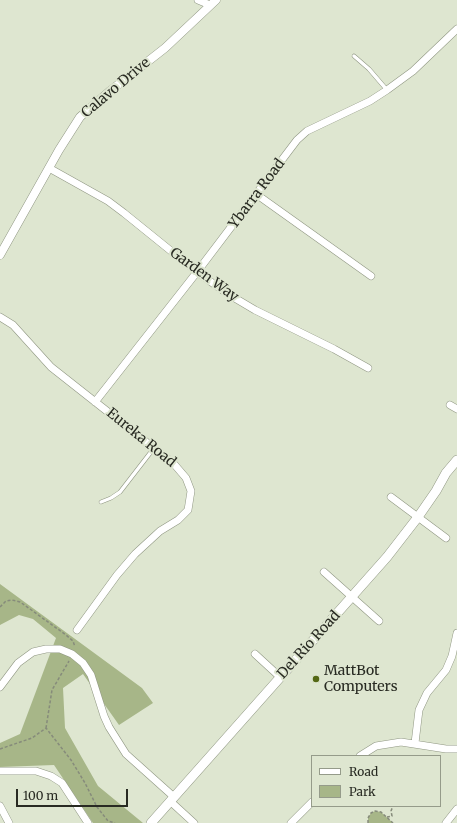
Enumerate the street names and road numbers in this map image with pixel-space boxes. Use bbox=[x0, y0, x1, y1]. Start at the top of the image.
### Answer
street label: Calavo Drive bbox=[78, 55, 154, 121]
street label: Ybarra Road bbox=[225, 156, 289, 232]
street label: Garden Way bbox=[166, 244, 242, 306]
street label: Eureka Road bbox=[103, 405, 179, 471]
street label: Del Rio Road bbox=[274, 608, 344, 682]

